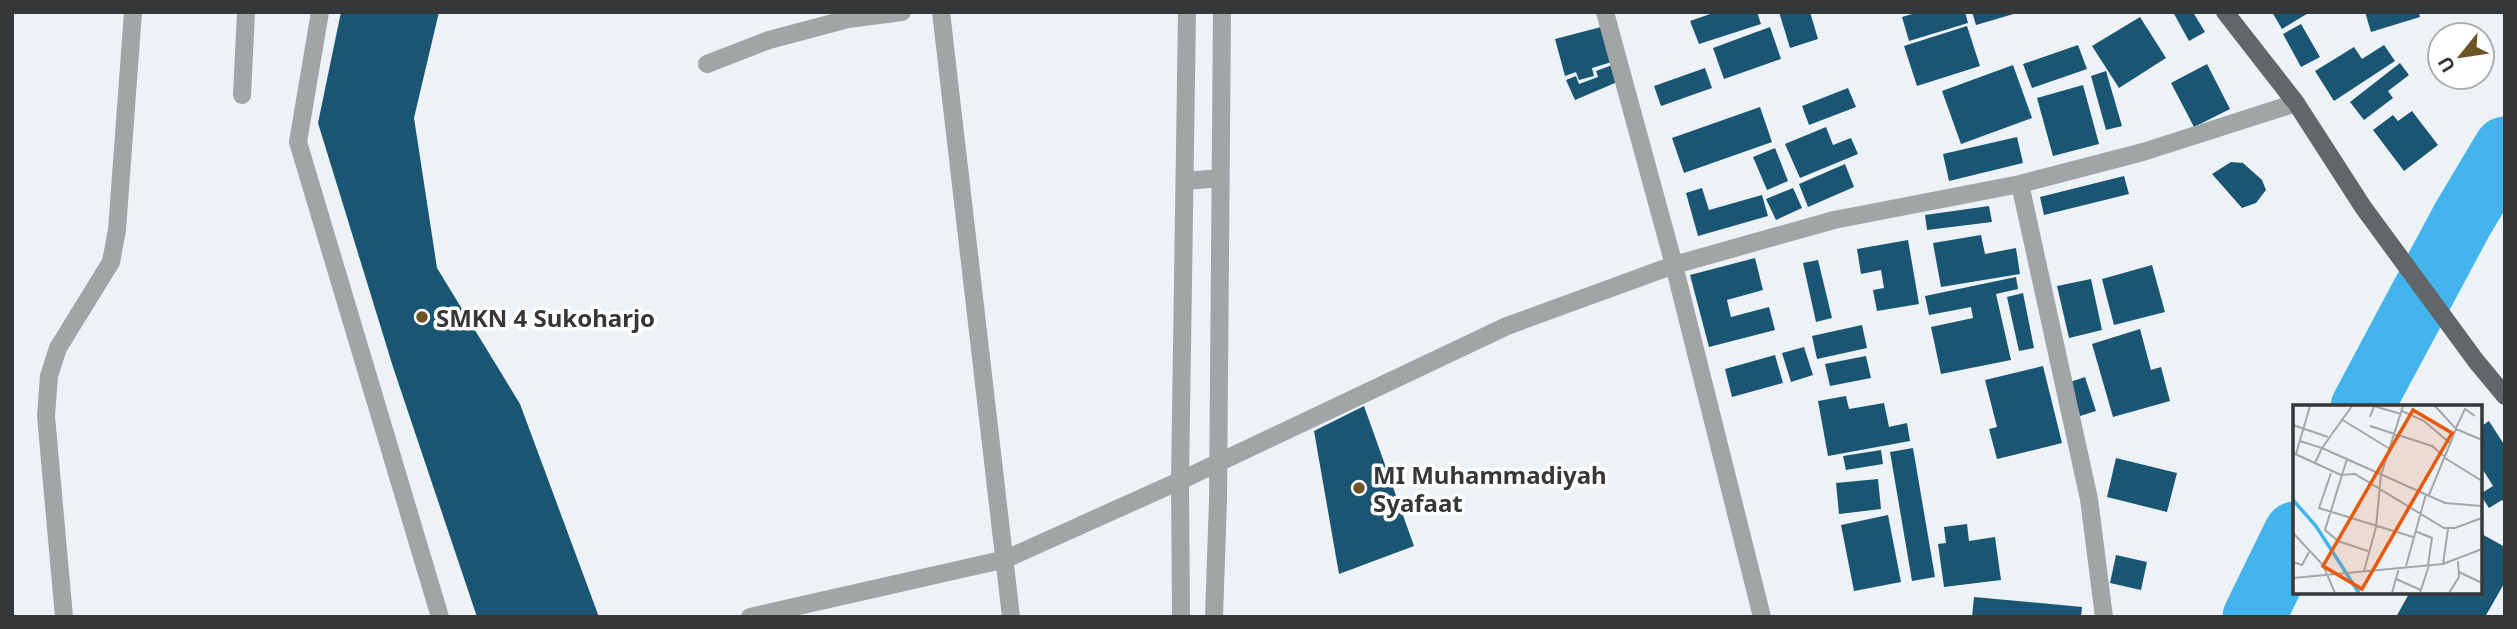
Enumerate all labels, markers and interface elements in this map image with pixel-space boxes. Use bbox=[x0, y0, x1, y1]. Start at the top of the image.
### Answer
north arrow bbox=[2426, 21, 2496, 91]
text: U bbox=[2431, 52, 2461, 77]
place label: SMKN 4 Sukoharjo bbox=[436, 301, 655, 334]
marker: SMKN 4 Sukoharjo bbox=[414, 309, 430, 325]
inset map bbox=[2293, 405, 2482, 594]
place label: MI Muhammadiyah Syafaat bbox=[1373, 458, 1607, 519]
marker: MI Muhammadiyah Syafaat bbox=[1351, 480, 1367, 496]

